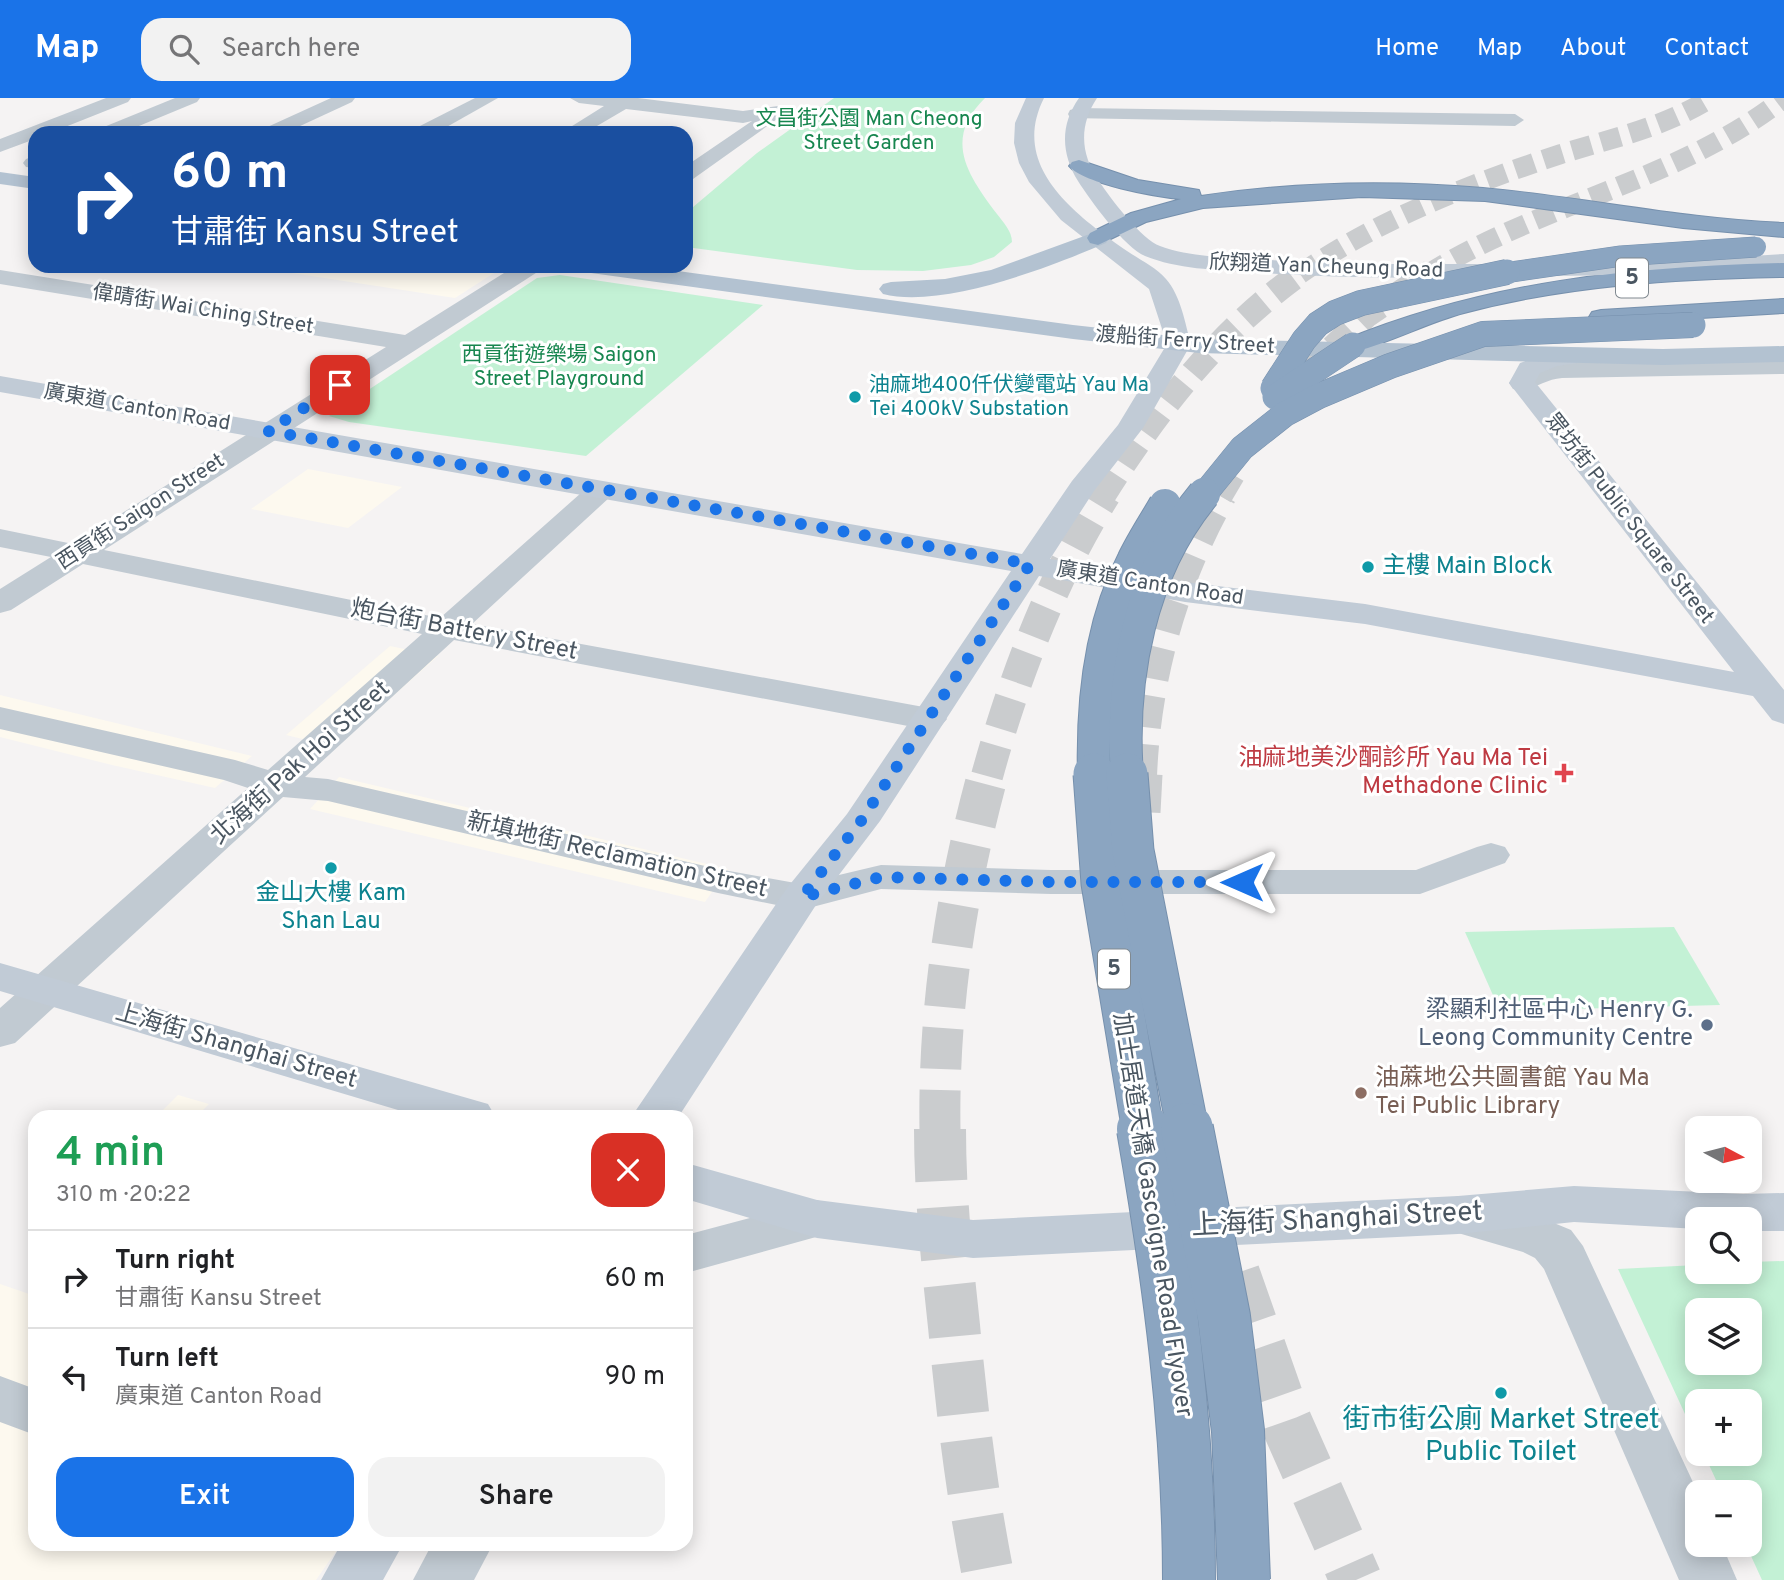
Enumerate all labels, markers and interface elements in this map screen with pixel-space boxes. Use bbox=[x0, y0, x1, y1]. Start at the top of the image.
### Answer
search box bbox=[141, 18, 631, 81]
text: Map bbox=[35, 28, 99, 70]
icon: search bbox=[165, 30, 203, 68]
text: Search here bbox=[221, 33, 360, 66]
text: Home bbox=[1375, 34, 1439, 64]
text: Map bbox=[1477, 34, 1522, 64]
text: About bbox=[1560, 34, 1626, 64]
text: Contact bbox=[1664, 34, 1749, 64]
park label: 文昌街公園 Man Cheong Street Garden bbox=[755, 106, 983, 157]
text: 60 m bbox=[171, 144, 289, 206]
icon: right bbox=[56, 154, 147, 245]
text: 甘肅街 Kansu Street bbox=[171, 214, 459, 254]
street label: 欣翔道 Yan Cheung Road bbox=[1208, 249, 1444, 285]
road number: 5 bbox=[1616, 258, 1648, 298]
street label: 偉晴街 Wai Ching Street bbox=[90, 279, 316, 341]
street label: 渡船街 Ferry Street bbox=[1094, 321, 1276, 361]
park label: 西貢街遊樂場 Saigon Street Playground bbox=[461, 342, 657, 393]
pin bbox=[310, 355, 370, 415]
icon: arrive bbox=[321, 366, 359, 404]
place label: 油麻地400仟伏變電站 Yau Ma Tei 400kV Substation bbox=[869, 372, 1149, 423]
street label: 廣東道 Canton Road bbox=[42, 378, 232, 438]
marker: 油麻地400仟伏變電站 Yau Ma Tei 400kV Substation bbox=[847, 389, 863, 405]
street label: 眾坊街 Public Square Street bbox=[1538, 408, 1720, 630]
street label: 西貢街 Saigon Street bbox=[52, 448, 230, 576]
place label: 主樓 Main Block bbox=[1382, 552, 1553, 582]
street label: 廣東道 Canton Road bbox=[1055, 556, 1245, 612]
marker: 主樓 Main Block bbox=[1360, 559, 1376, 575]
street label: 炮台街 Battery Street bbox=[348, 594, 580, 668]
street label: 北海街 Pak Hoi Street bbox=[205, 674, 397, 852]
place label: 油麻地美沙酮診所 Yau Ma Tei Methadone Clinic bbox=[1238, 744, 1548, 802]
marker: 油麻地美沙酮診所 Yau Ma Tei Methadone Clinic bbox=[1554, 763, 1574, 783]
street label: 新填地街 Reclamation Street bbox=[464, 807, 770, 905]
position arrow bbox=[1205, 845, 1279, 919]
marker: 金山大樓 Kam Shan Lau bbox=[323, 860, 339, 876]
place label: 金山大樓 Kam Shan Lau bbox=[256, 879, 406, 937]
road number: 5 bbox=[1098, 950, 1130, 988]
place label: 梁顯利社區中心 Henry G. Leong Community Centre bbox=[1418, 996, 1693, 1054]
street label: 上海街 Shanghai Street bbox=[112, 998, 360, 1096]
street label: 加士居道天橋 Gascoigne Road Flyover bbox=[1105, 1011, 1199, 1419]
marker: 梁顯利社區中心 Henry G. Leong Community Centre bbox=[1699, 1017, 1715, 1033]
place label: 油蔴地公共圖書館 Yau Ma Tei Public Library bbox=[1375, 1064, 1649, 1122]
marker: 油蔴地公共圖書館 Yau Ma Tei Public Library bbox=[1353, 1085, 1369, 1101]
north arrow bbox=[1685, 1116, 1762, 1194]
map controls bbox=[1685, 1116, 1762, 1557]
text: 4 min bbox=[56, 1128, 165, 1181]
button: close bbox=[591, 1133, 665, 1207]
text: 310 m · 20:22 bbox=[56, 1181, 191, 1210]
street label: 上海街 Shanghai Street bbox=[1190, 1194, 1484, 1246]
button: search bbox=[1685, 1207, 1762, 1284]
text: Turn right bbox=[115, 1245, 235, 1278]
icon: right bbox=[56, 1260, 94, 1298]
text: 60 m bbox=[605, 1263, 665, 1296]
text: 甘肅街 Kansu Street bbox=[115, 1285, 322, 1314]
button: layers bbox=[1685, 1298, 1762, 1375]
text: Turn left bbox=[115, 1343, 219, 1376]
icon: left bbox=[56, 1358, 94, 1396]
text: 90 m bbox=[605, 1361, 665, 1394]
text: 廣東道 Canton Road bbox=[115, 1383, 322, 1412]
marker: 街市街公廁 Market Street Public Toilet bbox=[1493, 1385, 1509, 1401]
button: + bbox=[1685, 1389, 1762, 1466]
place label: 街市街公廁 Market Street Public Toilet bbox=[1342, 1403, 1660, 1471]
button: Exit bbox=[56, 1457, 354, 1537]
button: Share bbox=[368, 1457, 665, 1537]
button: − bbox=[1685, 1480, 1762, 1557]

